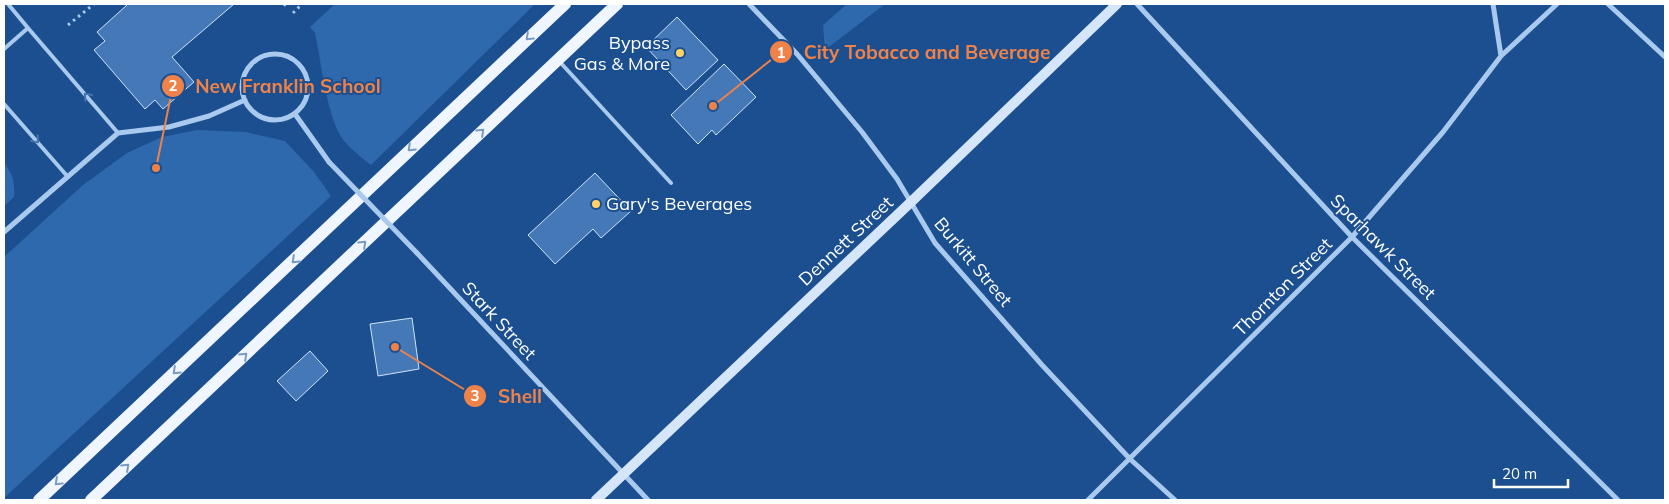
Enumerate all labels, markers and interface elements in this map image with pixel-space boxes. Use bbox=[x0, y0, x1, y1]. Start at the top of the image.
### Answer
one-way arrow bbox=[526, 31, 535, 40]
place label: Bypass Gas & More bbox=[574, 31, 670, 75]
callout: City Tobacco and Beverage bbox=[769, 35, 1060, 69]
text: City Tobacco and Beverage bbox=[804, 40, 1050, 64]
text: 1 bbox=[776, 43, 786, 62]
marker: Bypass Gas & More bbox=[674, 47, 686, 59]
callout: New Franklin School bbox=[160, 69, 391, 103]
text: New Franklin School bbox=[195, 74, 381, 98]
text: 2 bbox=[168, 76, 178, 95]
one-way arrow bbox=[83, 93, 92, 102]
one-way arrow bbox=[475, 129, 484, 138]
one-way arrow bbox=[30, 135, 39, 144]
one-way arrow bbox=[407, 142, 416, 151]
street label: Sparhawk Street bbox=[1326, 189, 1441, 304]
street label: Dennett Street bbox=[794, 191, 898, 290]
place label: Gary's Beverages bbox=[606, 192, 752, 215]
marker: Gary's Beverages bbox=[590, 198, 602, 210]
street label: Burkitt Street bbox=[929, 212, 1017, 311]
street label: Thornton Street bbox=[1228, 232, 1337, 341]
one-way arrow bbox=[357, 241, 366, 250]
one-way arrow bbox=[291, 254, 300, 263]
street label: Stark Street bbox=[457, 277, 541, 365]
one-way arrow bbox=[239, 353, 248, 362]
one-way arrow bbox=[173, 365, 182, 374]
callout: Shell bbox=[463, 379, 552, 413]
text: Shell bbox=[498, 384, 542, 408]
text: 3 bbox=[470, 386, 480, 405]
scale bar bbox=[1494, 456, 1568, 488]
one-way arrow bbox=[120, 464, 129, 473]
text: 20 m bbox=[1502, 464, 1537, 483]
one-way arrow bbox=[54, 476, 63, 485]

